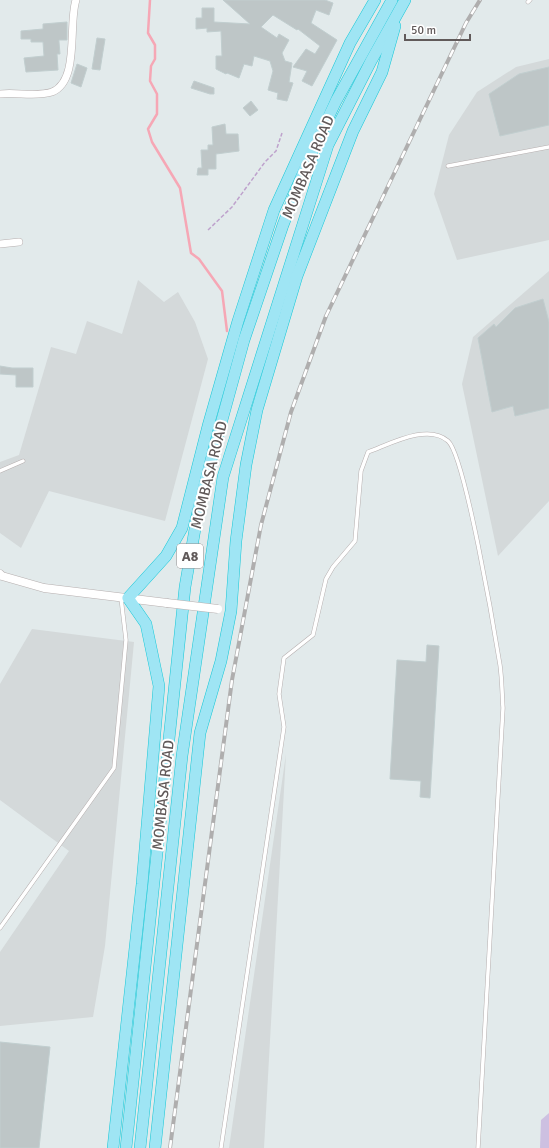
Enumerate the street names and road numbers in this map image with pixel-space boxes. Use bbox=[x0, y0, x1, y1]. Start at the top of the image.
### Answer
street label: MOMBASA ROAD bbox=[278, 113, 338, 221]
street label: MOMBASA ROAD bbox=[187, 419, 231, 531]
road number: A8 bbox=[177, 544, 203, 568]
street label: MOMBASA ROAD bbox=[148, 739, 178, 851]

